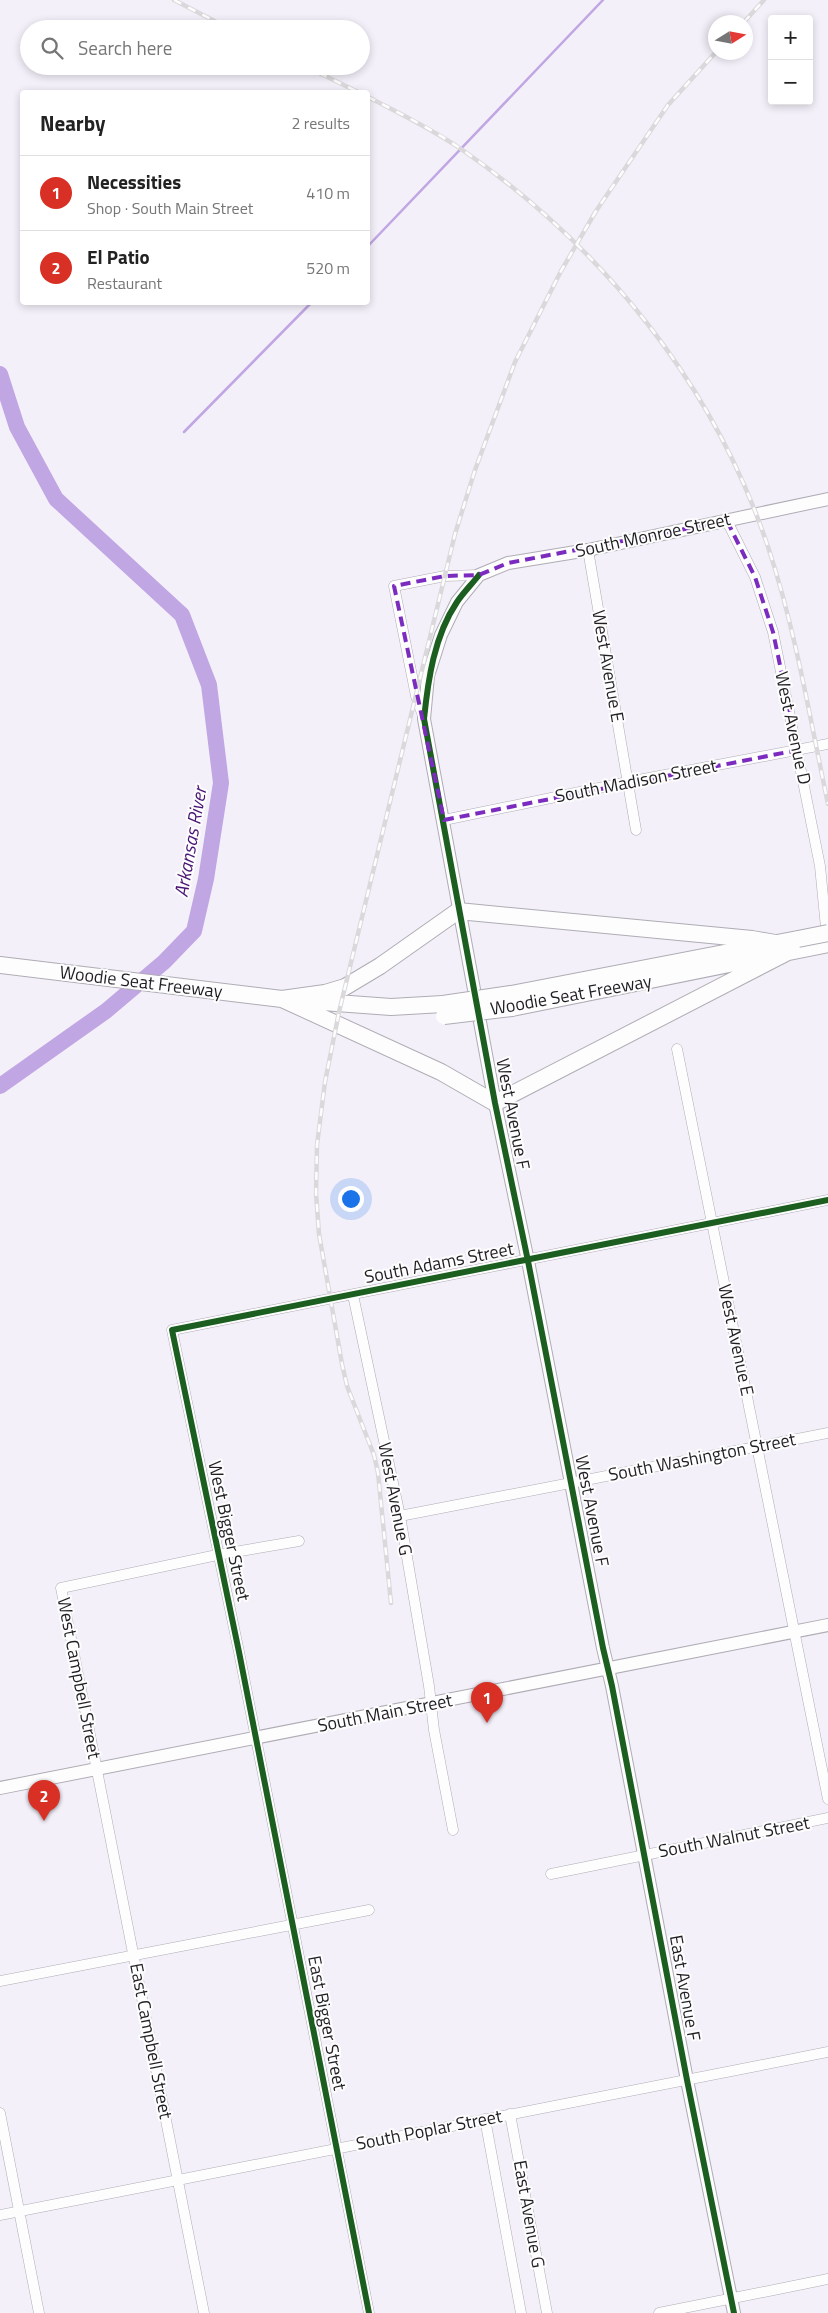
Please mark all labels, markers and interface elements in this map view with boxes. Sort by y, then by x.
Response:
north arrow [708,15,753,60]
map controls [768,15,813,105]
button: + [768,15,813,60]
search box [20,20,370,75]
text: Search here [78,33,172,62]
icon: search [38,34,66,62]
button: − [768,60,813,105]
text: Nearby [40,107,105,139]
text: 2 results [291,111,350,135]
text: Necessities [87,167,181,196]
text: 1 [52,181,60,205]
text: 410 m [306,181,350,205]
text: Shop · South Main Street [87,196,253,220]
text: El Patio [87,242,150,271]
text: 2 [52,256,60,280]
text: 520 m [306,256,350,280]
text: Restaurant [87,271,162,295]
street label: South Monroe Street [573,505,734,564]
street label: West Avenue E [585,608,632,724]
street label: West Avenue D [768,669,819,787]
street label: South Madison Street [553,751,720,809]
water label: Arkansas River [166,783,214,899]
street label: Woodie Seat Freeway [58,958,224,1005]
street label: Woodie Seat Freeway [488,967,654,1022]
street label: West Avenue F [489,1056,538,1172]
your location [338,1186,364,1212]
street label: South Adams Street [362,1235,517,1290]
street label: West Avenue E [711,1282,762,1398]
street label: South Washington Street [606,1425,798,1488]
street label: West Avenue G [371,1440,420,1558]
street label: West Avenue F [568,1453,617,1569]
street label: West Bigger Street [201,1458,258,1604]
street label: West Campbell Street [51,1595,109,1762]
pin: 1 [471,1682,503,1723]
street label: South Main Street [315,1686,455,1739]
pin: 2 [28,1780,60,1821]
street label: South Walnut Street [656,1808,812,1864]
street label: East Avenue F [663,1933,708,2043]
street label: East Bigger Street [301,1953,354,2093]
street label: East Campbell Street [123,1961,180,2122]
street label: South Poplar Street [354,2102,505,2157]
street label: East Avenue G [507,2158,552,2270]

